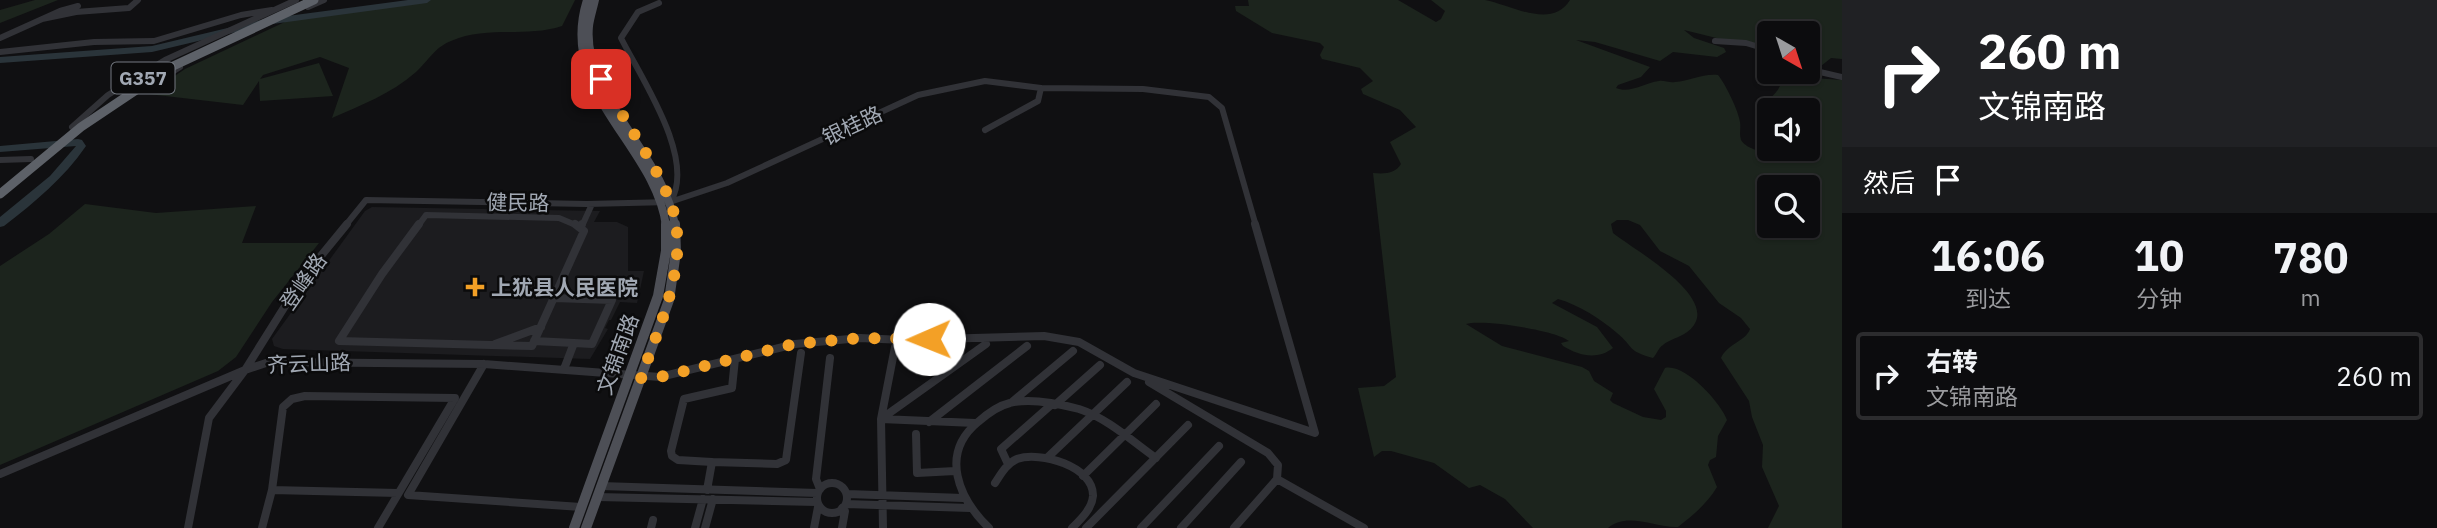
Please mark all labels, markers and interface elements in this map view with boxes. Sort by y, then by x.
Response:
text: 260 m [1978,19,2122,82]
north arrow [1757,21,1820,84]
map controls [1757,21,1820,238]
icon: right [1863,28,1954,119]
pin [571,49,631,109]
icon: arrive [582,60,620,98]
road number: G357 [111,62,174,94]
text: 文锦南路 [1978,85,2106,127]
button: sound [1757,98,1820,161]
street label: 银桂路 [818,99,886,151]
icon: arrive [1929,161,1967,199]
text: 然后 [1863,165,1915,199]
button: search [1757,175,1820,238]
street label: 健民路 [486,187,550,217]
text: 16:06 [1931,228,2045,283]
text: 10 [2134,228,2184,283]
text: 780 [2273,230,2348,285]
street label: 登峰路 [273,247,333,315]
place label: 上犹县人民医院 [491,273,638,301]
marker: 上犹县人民医院 [465,277,485,297]
text: m [2301,282,2321,312]
text: 到达 [1965,283,2011,313]
text: 分钟 [2136,283,2182,313]
position arrow [892,302,966,376]
street label: 文锦南路 [589,310,645,398]
text: 右转 [1926,344,1978,378]
street label: 齐云山路 [267,348,351,378]
icon: right [1867,357,1905,395]
text: 260 m [2336,359,2412,393]
text: 文锦南路 [1926,381,2018,411]

